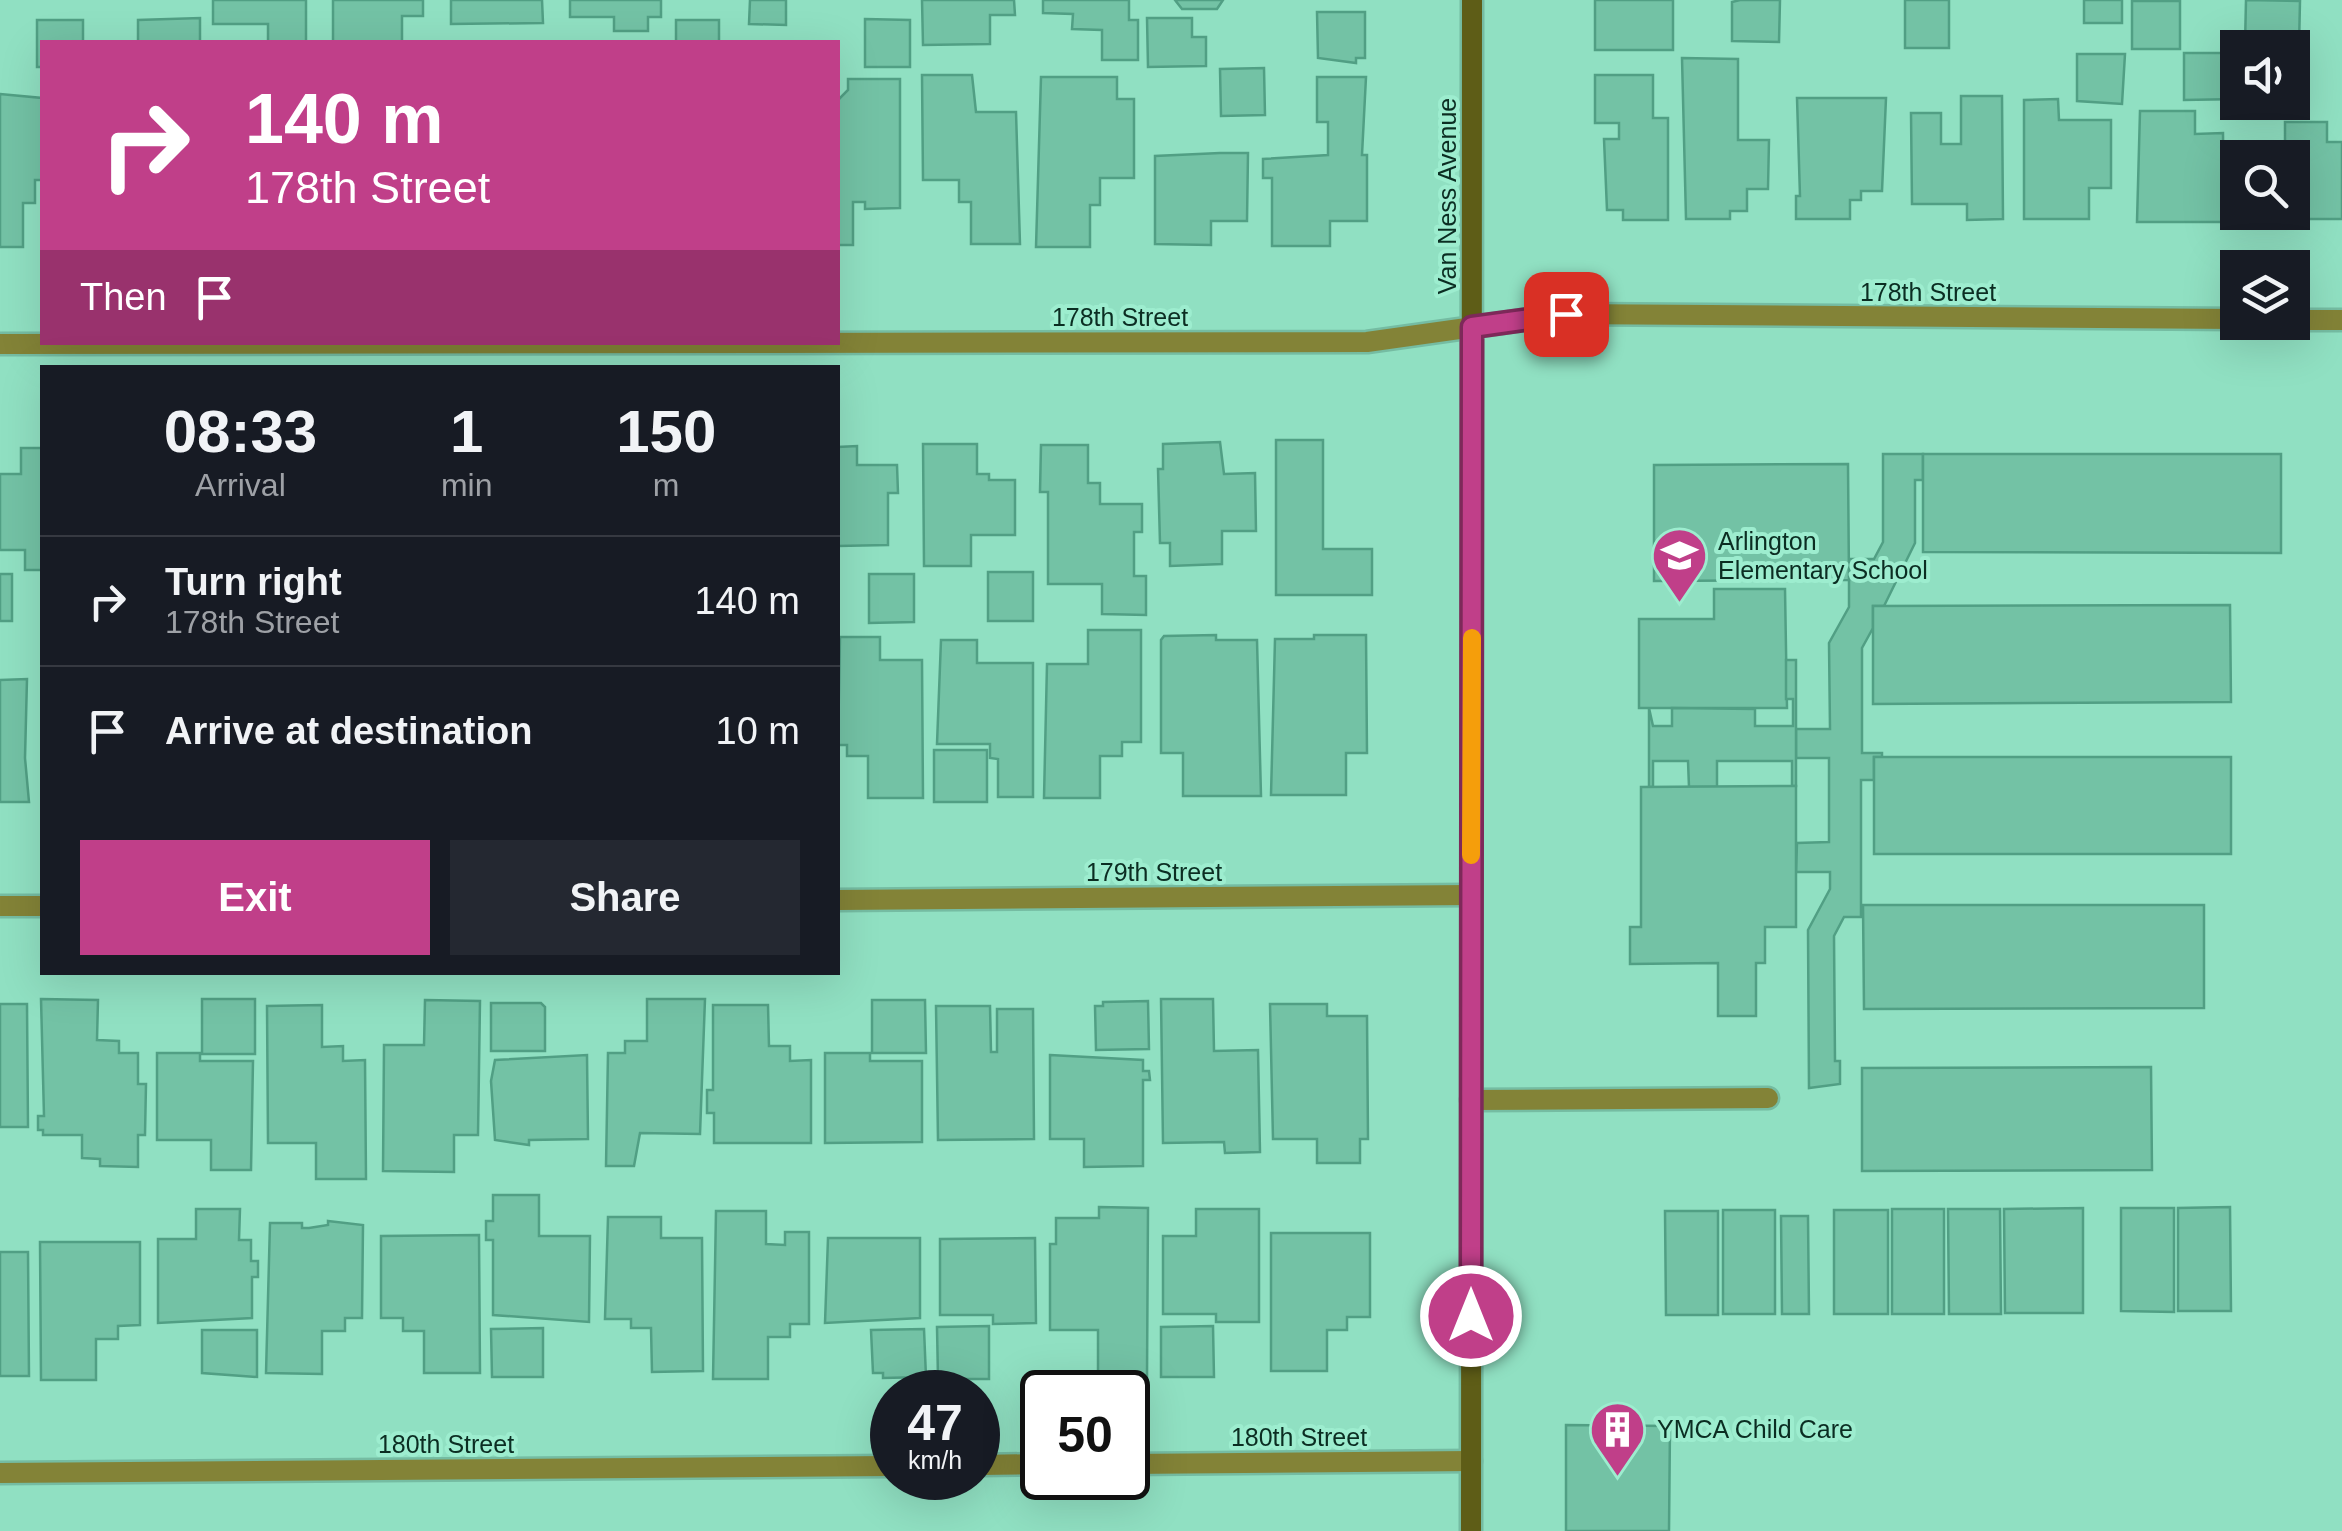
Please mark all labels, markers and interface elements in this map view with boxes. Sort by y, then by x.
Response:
map controls [2220,30,2310,340]
button: sound [2220,30,2310,120]
icon: right [80,80,210,210]
text: 140 m [245,80,443,158]
street label: Van Ness Avenue [1433,98,1461,294]
button: search [2220,140,2310,230]
text: 178th Street [245,162,490,213]
button: layers [2220,250,2310,340]
icon: arrive [187,270,242,325]
pin [1524,272,1609,357]
text: Then [80,276,167,318]
street label: 178th Street [1860,278,1996,306]
icon: arrive [1539,287,1594,342]
street label: 178th Street [1052,303,1188,331]
text: 08:33 [164,398,317,465]
text: 1 [450,398,483,465]
text: 150 [616,398,716,465]
text: Arrival [195,467,286,503]
text: min [441,467,492,503]
text: m [653,467,680,503]
school or university icon: Arlington Elementary School [1649,525,1709,604]
place label: Arlington Elementary School [1718,527,1928,584]
text: Turn right [165,561,342,603]
icon: right [80,574,135,629]
text: 140 m [694,580,800,622]
text: 178th Street [165,604,339,640]
icon: arrive [80,704,135,759]
text: Arrive at destination [165,710,532,752]
text: 10 m [716,710,800,752]
button: Exit [80,840,430,955]
button: Share [450,840,800,955]
street label: 179th Street [1086,858,1222,886]
position arrow [1419,1264,1523,1368]
speed limit sign: 50 [1020,1370,1150,1500]
text: 47 [907,1395,963,1451]
building icon: YMCA Child Care [1588,1399,1648,1478]
place label: YMCA Child Care [1657,1415,1853,1443]
street label: 180th Street [1231,1423,1367,1451]
street label: 180th Street [378,1430,514,1458]
text: km/h [908,1446,962,1474]

